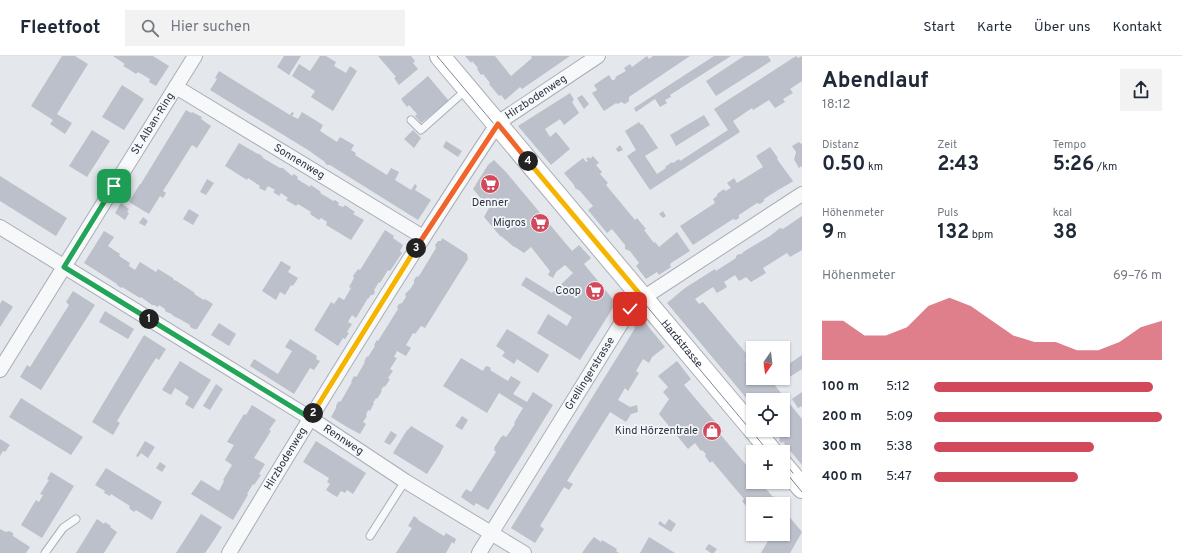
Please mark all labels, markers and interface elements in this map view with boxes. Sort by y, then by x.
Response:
search box [125,10,405,46]
text: Fleetfoot [20,16,101,40]
icon: search [139,17,161,39]
text: Hier suchen [171,18,251,37]
text: Start [923,19,955,36]
text: Karte [977,19,1012,36]
text: Über uns [1034,19,1091,36]
text: Kontakt [1113,19,1162,36]
text: Abendlauf [822,68,928,95]
button: share [1120,69,1162,111]
street label: Hirzbodenweg [502,72,570,123]
street label: St. Alban-Ring [128,90,178,157]
text: 18:12 [822,97,851,113]
text: Distanz [822,138,859,152]
text: Zeit [937,138,957,152]
text: Tempo [1053,138,1086,152]
street label: Sonnenweg [271,141,327,183]
pin: 4 [518,151,538,171]
text: 0.50 [822,152,865,178]
text: 2:43 [937,152,979,178]
text: 5:26 [1053,152,1094,178]
text: 4 [524,154,532,168]
text: km [865,160,883,174]
text: /km [1094,160,1117,174]
pin [97,169,131,203]
supermarket icon: Denner [479,173,501,195]
icon: arrive [103,175,125,197]
place label: Denner [472,196,509,210]
text: Höhenmeter [822,206,884,220]
text: Puls [937,206,958,220]
text: kcal [1053,206,1072,220]
supermarket icon: Migros [529,212,551,234]
place label: Migros [493,216,526,230]
text: 9 [822,220,834,246]
text: 132 [937,220,969,246]
text: 38 [1053,220,1077,246]
text: m [834,228,846,242]
text: bpm [969,228,993,242]
pin: 3 [406,238,426,258]
text: 3 [413,241,419,255]
text: Höhenmeter [822,268,896,284]
text: 69–76 m [1113,268,1162,284]
supermarket icon: Coop [584,280,606,302]
place label: Coop [555,284,581,298]
pin [613,292,647,326]
icon: check [619,298,641,320]
pin: 1 [139,309,159,329]
text: 1 [147,312,151,326]
street label: Hardstrasse [658,317,706,371]
street label: Grellingerstrasse [562,334,618,413]
north arrow [746,341,790,385]
map controls [746,341,790,541]
text: 100 m [822,379,859,395]
text: 5:12 [886,379,910,395]
button: locate [746,393,790,437]
pin: 2 [303,403,323,423]
text: 2 [310,406,316,420]
text: 200 m [822,409,862,425]
text: 5:09 [886,409,913,425]
shop icon: Kind Hörzentrale [701,420,723,442]
street label: Rennweg [320,422,366,458]
place label: Kind Hörzentrale [615,424,698,438]
street label: Hirzbodenweg [261,425,310,493]
text: 300 m [822,439,861,455]
text: 5:38 [886,439,913,455]
button: + [746,445,790,489]
text: 400 m [822,469,862,485]
text: 5:47 [886,469,912,485]
button: − [746,497,790,541]

